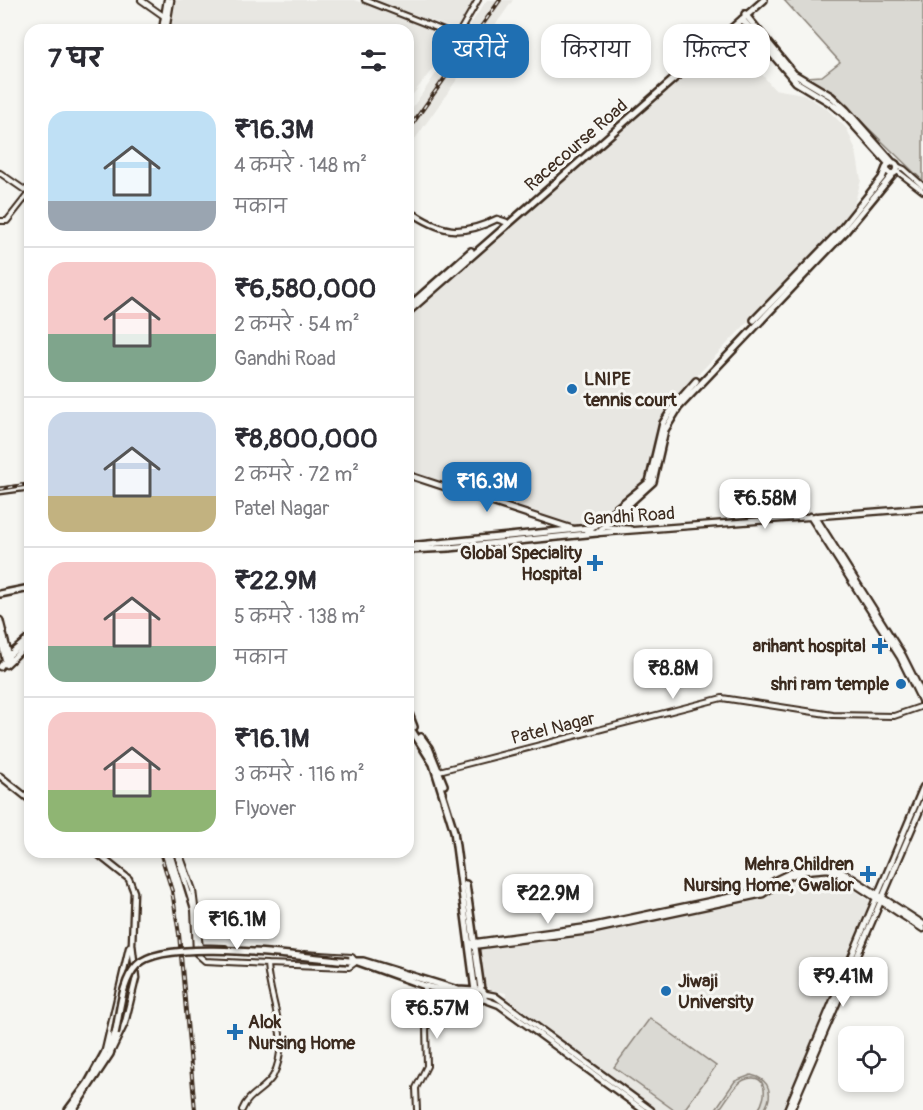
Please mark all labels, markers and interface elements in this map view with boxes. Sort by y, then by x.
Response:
chip: खरीदें [432,24,529,78]
chip: किराया [541,24,651,78]
chip: फ़िल्टर [663,24,770,78]
text: 7 घर [48,43,102,75]
icon: filters [357,44,390,77]
street label: Racecourse Road [520,94,633,196]
text: ₹16.3M [234,114,314,146]
icon: home [96,135,168,207]
text: 4 कमरे · 148 m² [234,153,367,178]
text: मकान [234,194,287,219]
text: ₹6,580,000 [234,273,376,305]
icon: home [96,286,168,358]
text: 2 कमरे · 54 m² [234,312,360,337]
text: Gandhi Road [234,346,336,371]
place label: LNIPE tennis court [583,368,678,412]
marker: LNIPE tennis court [565,382,579,396]
text: ₹8,800,000 [234,423,378,455]
icon: home [96,436,168,508]
text: 2 कमरे · 72 m² [234,462,359,487]
pin: ₹16.3M [438,462,536,513]
text: ₹16.3M [456,469,518,494]
pin: ₹6.58M [716,479,814,530]
text: ₹6.58M [733,486,797,511]
text: Patel Nagar [234,496,329,521]
street label: Gandhi Road [582,502,676,531]
place label: Global Speciality Hospital [460,542,582,586]
marker: Global Speciality Hospital [586,554,604,572]
text: ₹22.9M [234,565,316,597]
icon: home [96,586,168,658]
text: 5 कमरे · 138 m² [234,604,366,629]
place label: arihant hospital [753,635,866,658]
marker: arihant hospital [871,637,889,655]
text: मकान [234,645,287,670]
pin: ₹8.8M [631,649,715,700]
text: ₹8.8M [648,656,698,681]
place label: shri ram temple [771,673,890,696]
marker: shri ram temple [894,677,908,691]
street label: Patel Nagar [509,707,598,750]
text: ₹16.1M [234,723,309,755]
icon: home [96,736,168,808]
text: 3 कमरे · 116 m² [234,762,364,787]
text: Flyover [234,796,296,821]
place label: Mehra Children Nursing Home, Gwalior [683,853,855,897]
marker: Mehra Children Nursing Home, Gwalior [859,865,877,883]
pin: ₹22.9M [499,874,597,925]
text: ₹22.9M [516,881,580,906]
pin: ₹16.1M [188,900,286,951]
text: ₹16.1M [208,907,266,932]
pin: ₹9.41M [794,957,892,1008]
text: ₹9.41M [813,964,873,989]
place label: Jiwaji University [678,970,754,1014]
marker: Jiwaji University [659,984,673,998]
pin: ₹6.57M [388,989,486,1040]
text: ₹6.57M [405,996,469,1021]
place label: Alok Nursing Home [248,1011,356,1055]
marker: Alok Nursing Home [226,1023,244,1041]
map controls [838,1026,904,1092]
button: locate [838,1026,904,1092]

